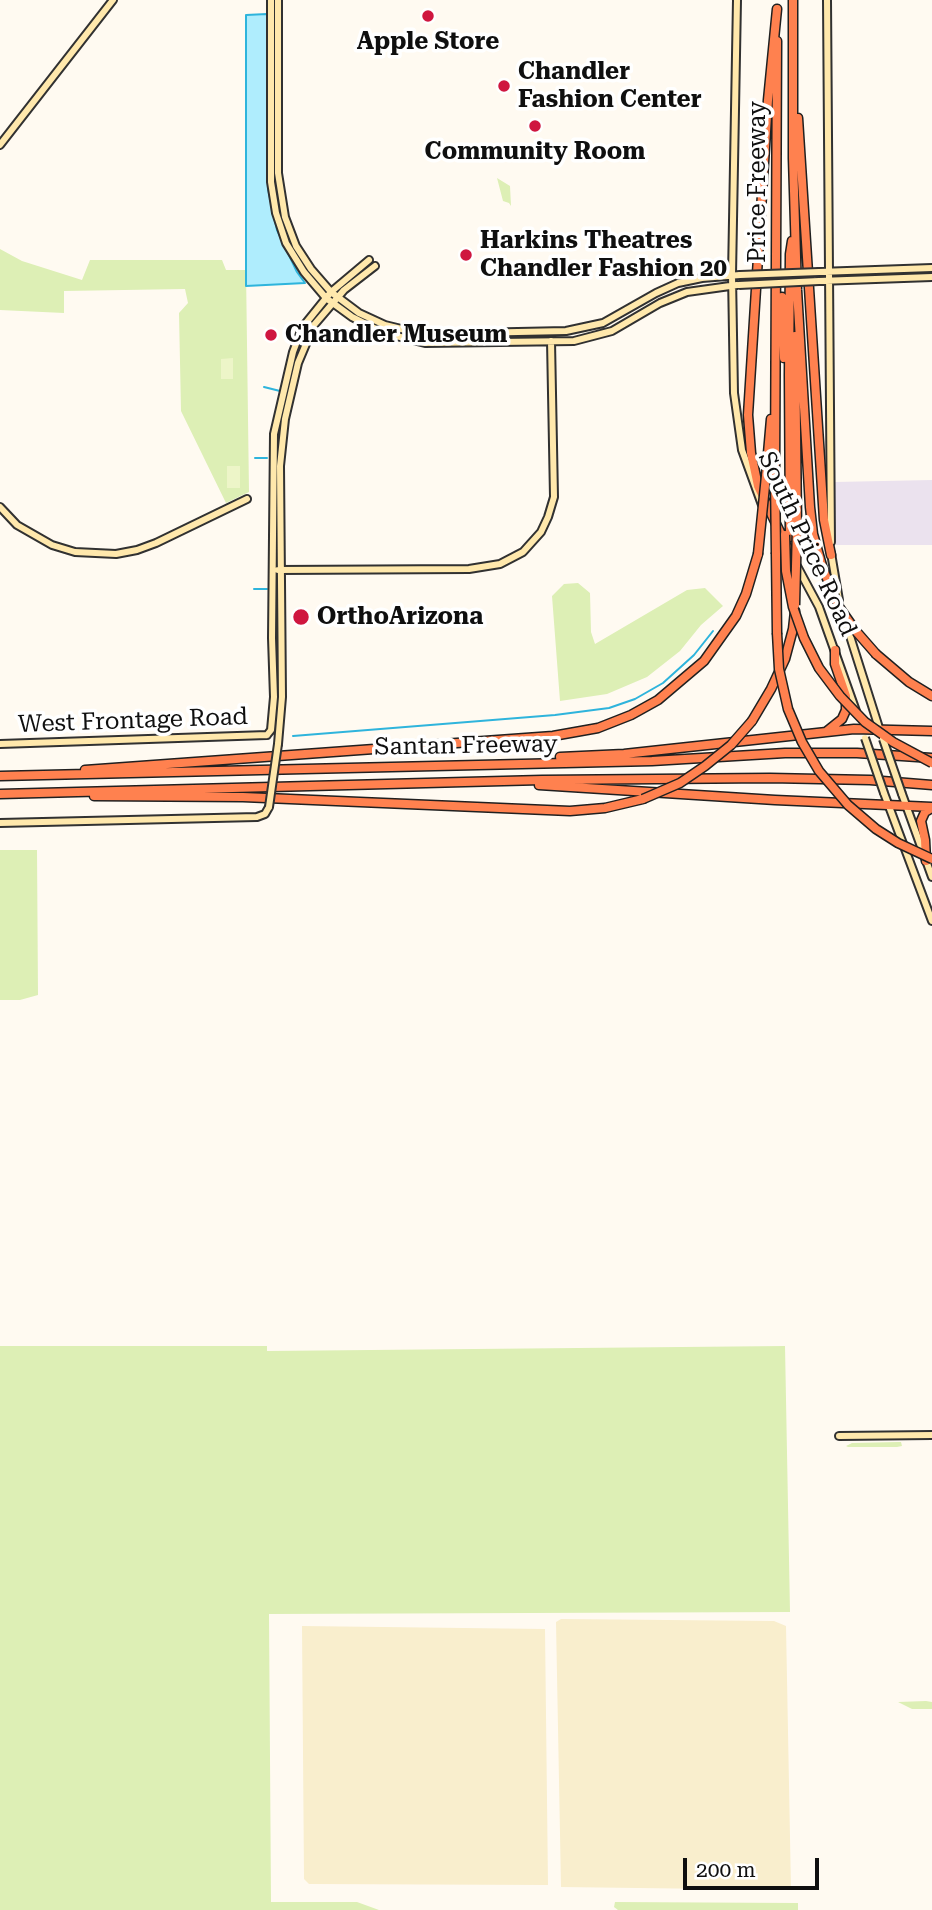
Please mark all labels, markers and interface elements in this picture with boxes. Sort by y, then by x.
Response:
marker: Apple Store [420,8,436,24]
place label: Apple Store [357,28,499,56]
place label: Chandler Fashion Center [518,58,702,114]
marker: Chandler Fashion Center [496,78,512,94]
street label: Price Freeway [744,101,772,263]
marker: Community Room [527,118,543,134]
place label: Community Room [425,138,645,166]
place label: Harkins Theatres Chandler Fashion 20 [480,227,727,283]
marker: Harkins Theatres Chandler Fashion 20 [458,247,474,263]
place label: Chandler Museum [285,321,507,349]
marker: Chandler Museum [263,327,279,343]
street label: South Price Road [752,447,862,641]
place label: OrthoArizona [317,603,483,631]
marker: OrthoArizona [291,607,311,627]
street label: West Frontage Road [18,703,248,739]
street label: Santan Freeway [374,730,558,762]
scale bar [687,1843,824,1887]
text: 200 m [696,1858,756,1882]

